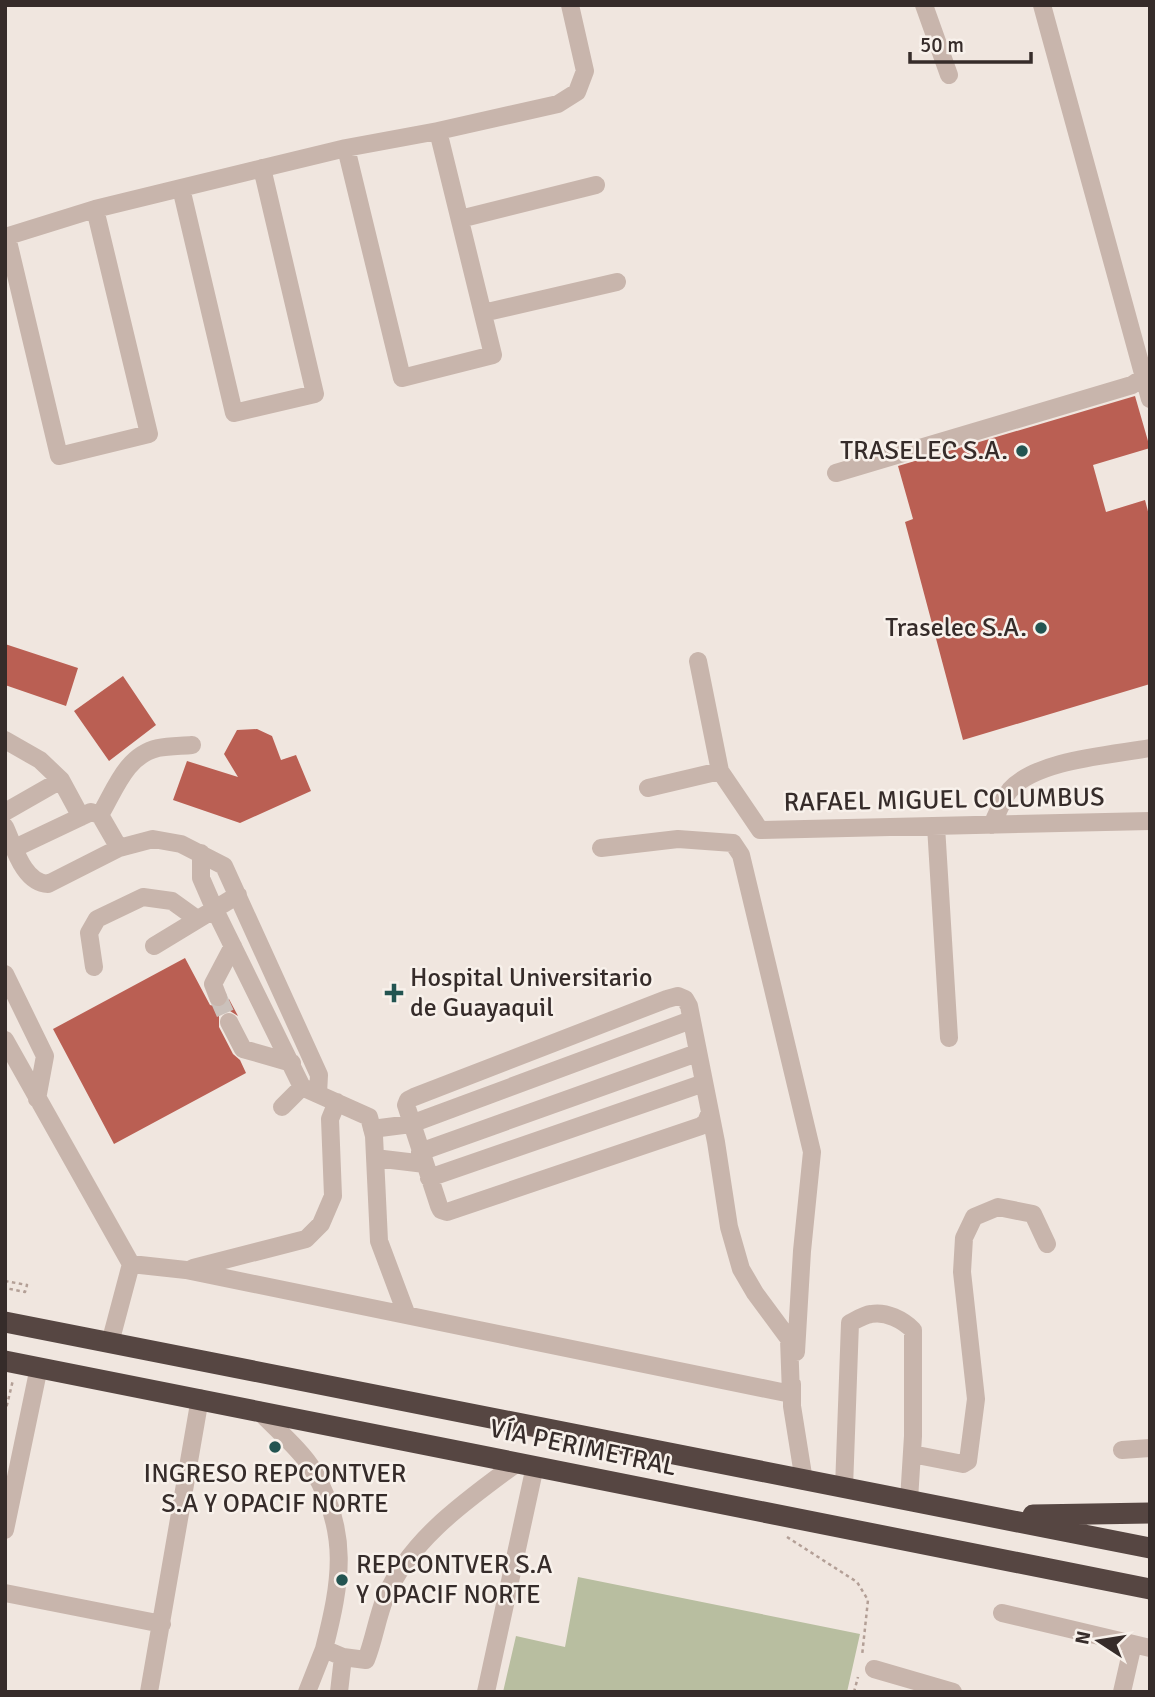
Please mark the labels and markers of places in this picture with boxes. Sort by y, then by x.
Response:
place label: TRASELEC S.A. [840,435,1008,467]
marker: TRASELEC S.A. [1014,443,1030,459]
place label: Traselec S.A. [885,612,1027,644]
marker: Traselec S.A. [1033,620,1049,636]
place label: Hospital Universitario de Guayaquil [410,962,652,1024]
marker: Hospital Universitario de Guayaquil [384,983,404,1003]
marker: INGRESO REPCONTVER S.A Y OPACIF NORTE [267,1439,283,1455]
place label: INGRESO REPCONTVER S.A Y OPACIF NORTE [144,1458,406,1520]
place label: REPCONTVER S.A Y OPACIF NORTE [356,1549,552,1611]
marker: REPCONTVER S.A Y OPACIF NORTE [334,1572,350,1588]

